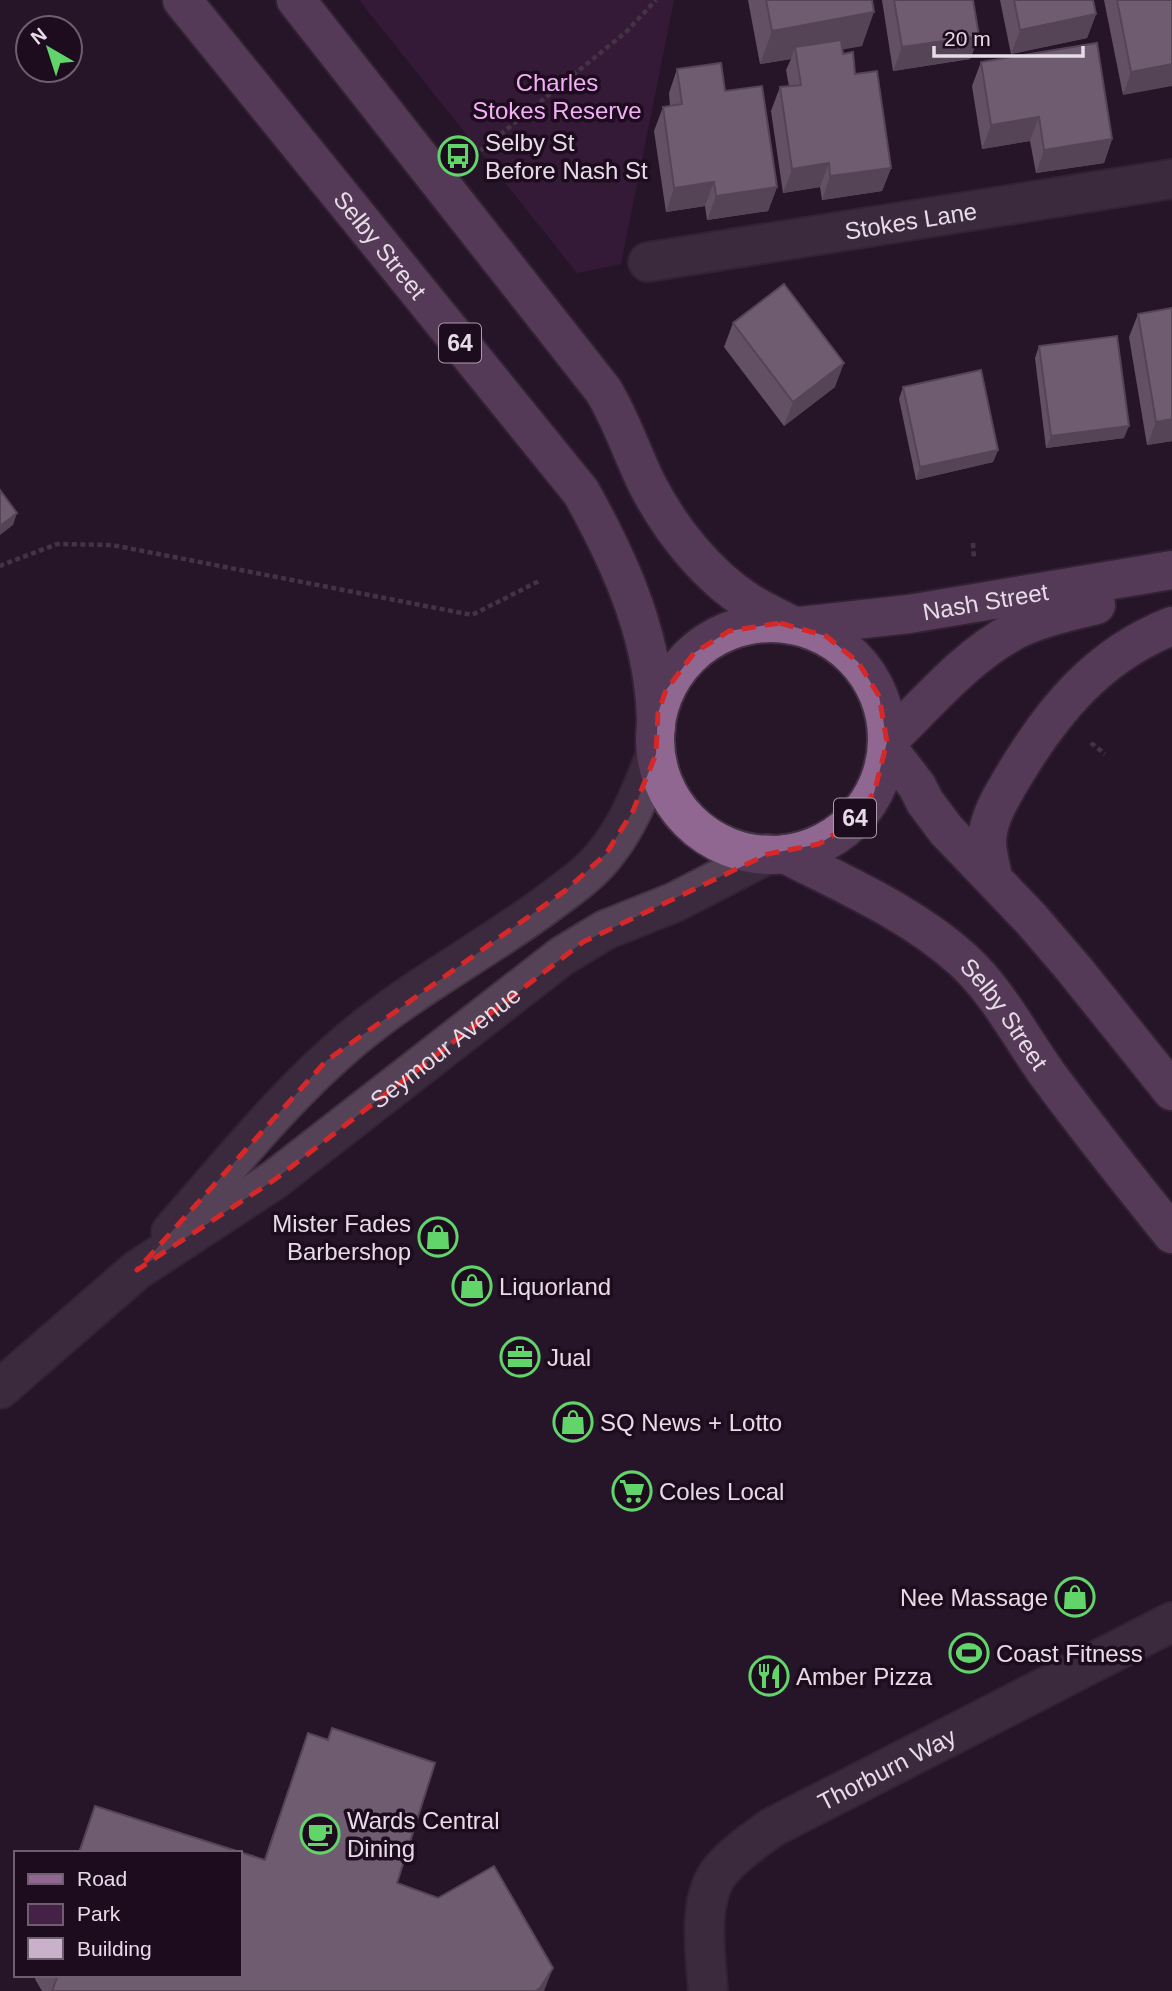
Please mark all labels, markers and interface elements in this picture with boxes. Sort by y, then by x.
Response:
north arrow [14,14,84,84]
scale bar [934,14,1083,58]
text: N [27,24,51,49]
text: 20 m [944,27,991,50]
park label: Charles Stokes Reserve [472,69,642,124]
place label: Selby St Before Nash St [485,129,648,184]
bus stop icon: Selby St Before Nash St [437,135,479,177]
street label: Selby Street [329,185,432,304]
street label: Stokes Lane [843,197,979,244]
road number: 64 [439,324,481,362]
street label: Nash Street [921,577,1050,625]
road number: 64 [834,798,876,838]
street label: Selby Street [955,952,1054,1075]
street label: Seymour Avenue [365,980,525,1114]
place label: Mister Fades Barbershop [272,1210,411,1265]
shop icon: Mister Fades Barbershop [417,1216,459,1258]
shop icon: Liquorland [451,1265,493,1307]
place label: Liquorland [499,1273,611,1300]
office icon: Jual [499,1336,541,1378]
place label: Jual [547,1344,591,1371]
shop icon: SQ News + Lotto [552,1401,594,1443]
place label: SQ News + Lotto [600,1409,782,1436]
supermarket icon: Coles Local [611,1470,653,1512]
place label: Coles Local [659,1478,784,1505]
shop icon: Nee Massage [1054,1576,1096,1618]
place label: Nee Massage [900,1584,1048,1611]
sports icon: Coast Fitness [948,1632,990,1674]
place label: Coast Fitness [996,1640,1143,1667]
restaurant icon: Amber Pizza [748,1655,790,1697]
place label: Amber Pizza [796,1663,933,1690]
street label: Thorburn Way [813,1722,960,1815]
place label: Wards Central Dining [347,1807,499,1862]
cafe icon: Wards Central Dining [299,1813,341,1855]
legend [14,1851,242,1977]
text: Road [77,1867,127,1890]
text: Park [77,1902,121,1925]
text: Building [77,1937,152,1960]

